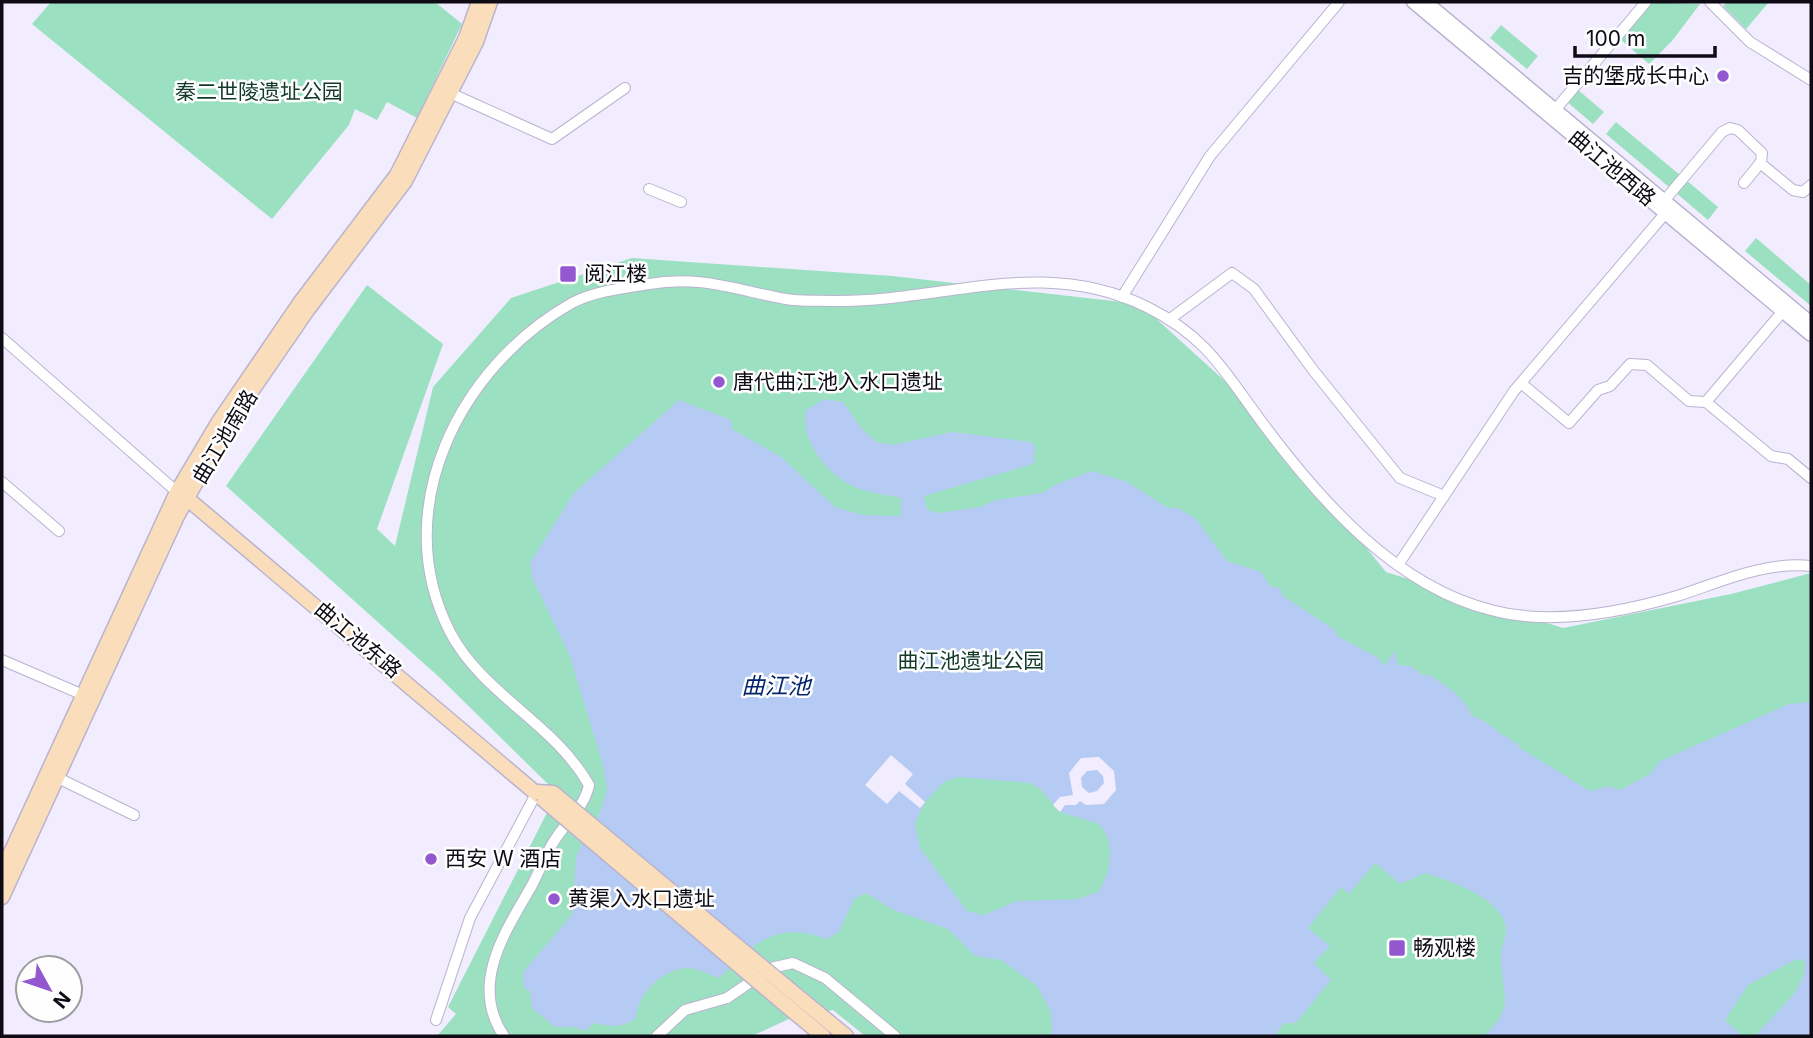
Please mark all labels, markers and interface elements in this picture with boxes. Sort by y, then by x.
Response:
scale bar [1575,14,1715,58]
text: 100 m [1586,26,1645,51]
place label: 吉的堡成长中心 [1562,63,1709,88]
marker: 吉的堡成长中心 [1715,68,1731,84]
park label: 秦二世陵遗址公园 [175,79,343,104]
street label: 曲江池西路 [1564,124,1661,211]
place label: 阅江楼 [584,261,647,286]
marker: 阅江楼 [558,264,578,284]
place label: 唐代曲江池入水口遗址 [733,369,943,394]
marker: 唐代曲江池入水口遗址 [711,374,727,390]
street label: 曲江池南路 [187,385,262,488]
street label: 曲江池东路 [310,596,407,683]
park label: 曲江池遗址公园 [898,648,1045,673]
water label: 曲江池 [742,672,813,700]
place label: 西安 W 酒店 [445,846,562,871]
marker: 西安 W 酒店 [423,851,439,867]
place label: 黄渠入水口遗址 [568,886,715,911]
marker: 黄渠入水口遗址 [546,891,562,907]
place label: 畅观楼 [1413,935,1476,960]
marker: 畅观楼 [1387,938,1407,958]
north arrow [14,954,84,1024]
text: N [48,987,75,1013]

